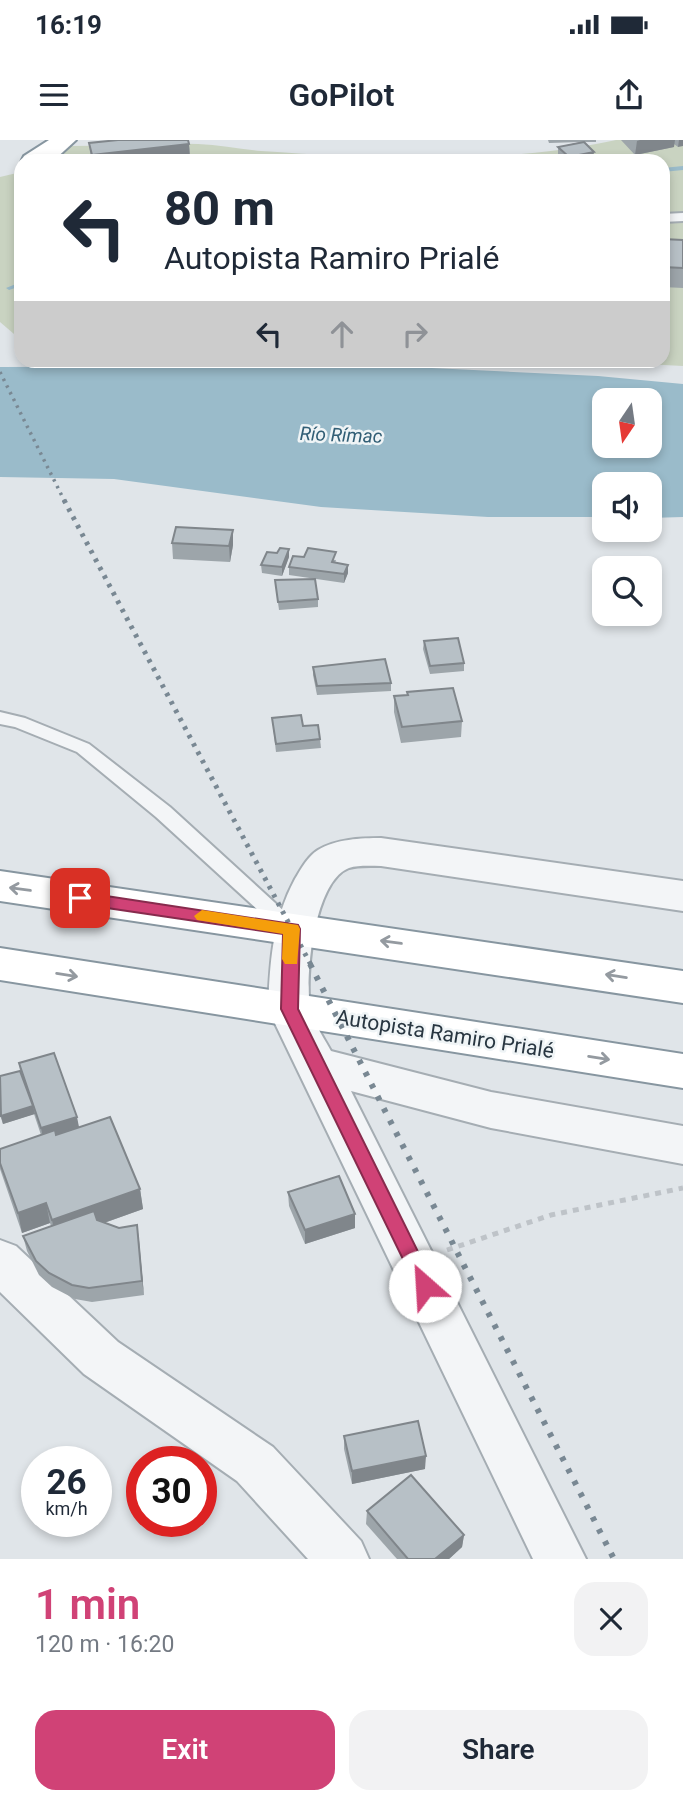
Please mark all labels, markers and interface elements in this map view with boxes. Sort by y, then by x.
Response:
text: 16:19 [35,10,102,40]
icon: menu [35,76,73,114]
text: GoPilot [289,76,394,114]
icon: share [610,76,648,114]
text: 80 m [164,180,275,237]
icon: left [49,182,140,273]
text: Autopista Ramiro Prialé [164,239,499,277]
icon: left [250,315,288,353]
icon: ahead [323,315,361,353]
icon: right [396,315,434,353]
north arrow [592,388,662,458]
map controls [592,388,662,626]
water label: Río Rímac [299,422,383,448]
button: sound [592,472,662,542]
button: search [592,556,662,626]
pin [50,868,110,928]
icon: arrive [61,879,99,917]
one-way arrow [9,882,32,895]
one-way arrow [380,935,402,948]
one-way arrow [56,969,78,982]
one-way arrow [605,969,627,982]
street label: Autopista Ramiro Prialé [334,1005,556,1063]
one-way arrow [587,1052,610,1065]
position arrow [388,1249,462,1323]
speed limit sign: 30 [126,1446,217,1537]
text: 26 [46,1462,87,1503]
text: km/h [45,1498,88,1519]
text: 1 min [35,1580,140,1629]
button: close [574,1582,648,1656]
text: 120 m · 16:20 [35,1631,174,1658]
button: Exit [35,1710,335,1790]
button: Share [349,1710,648,1790]

